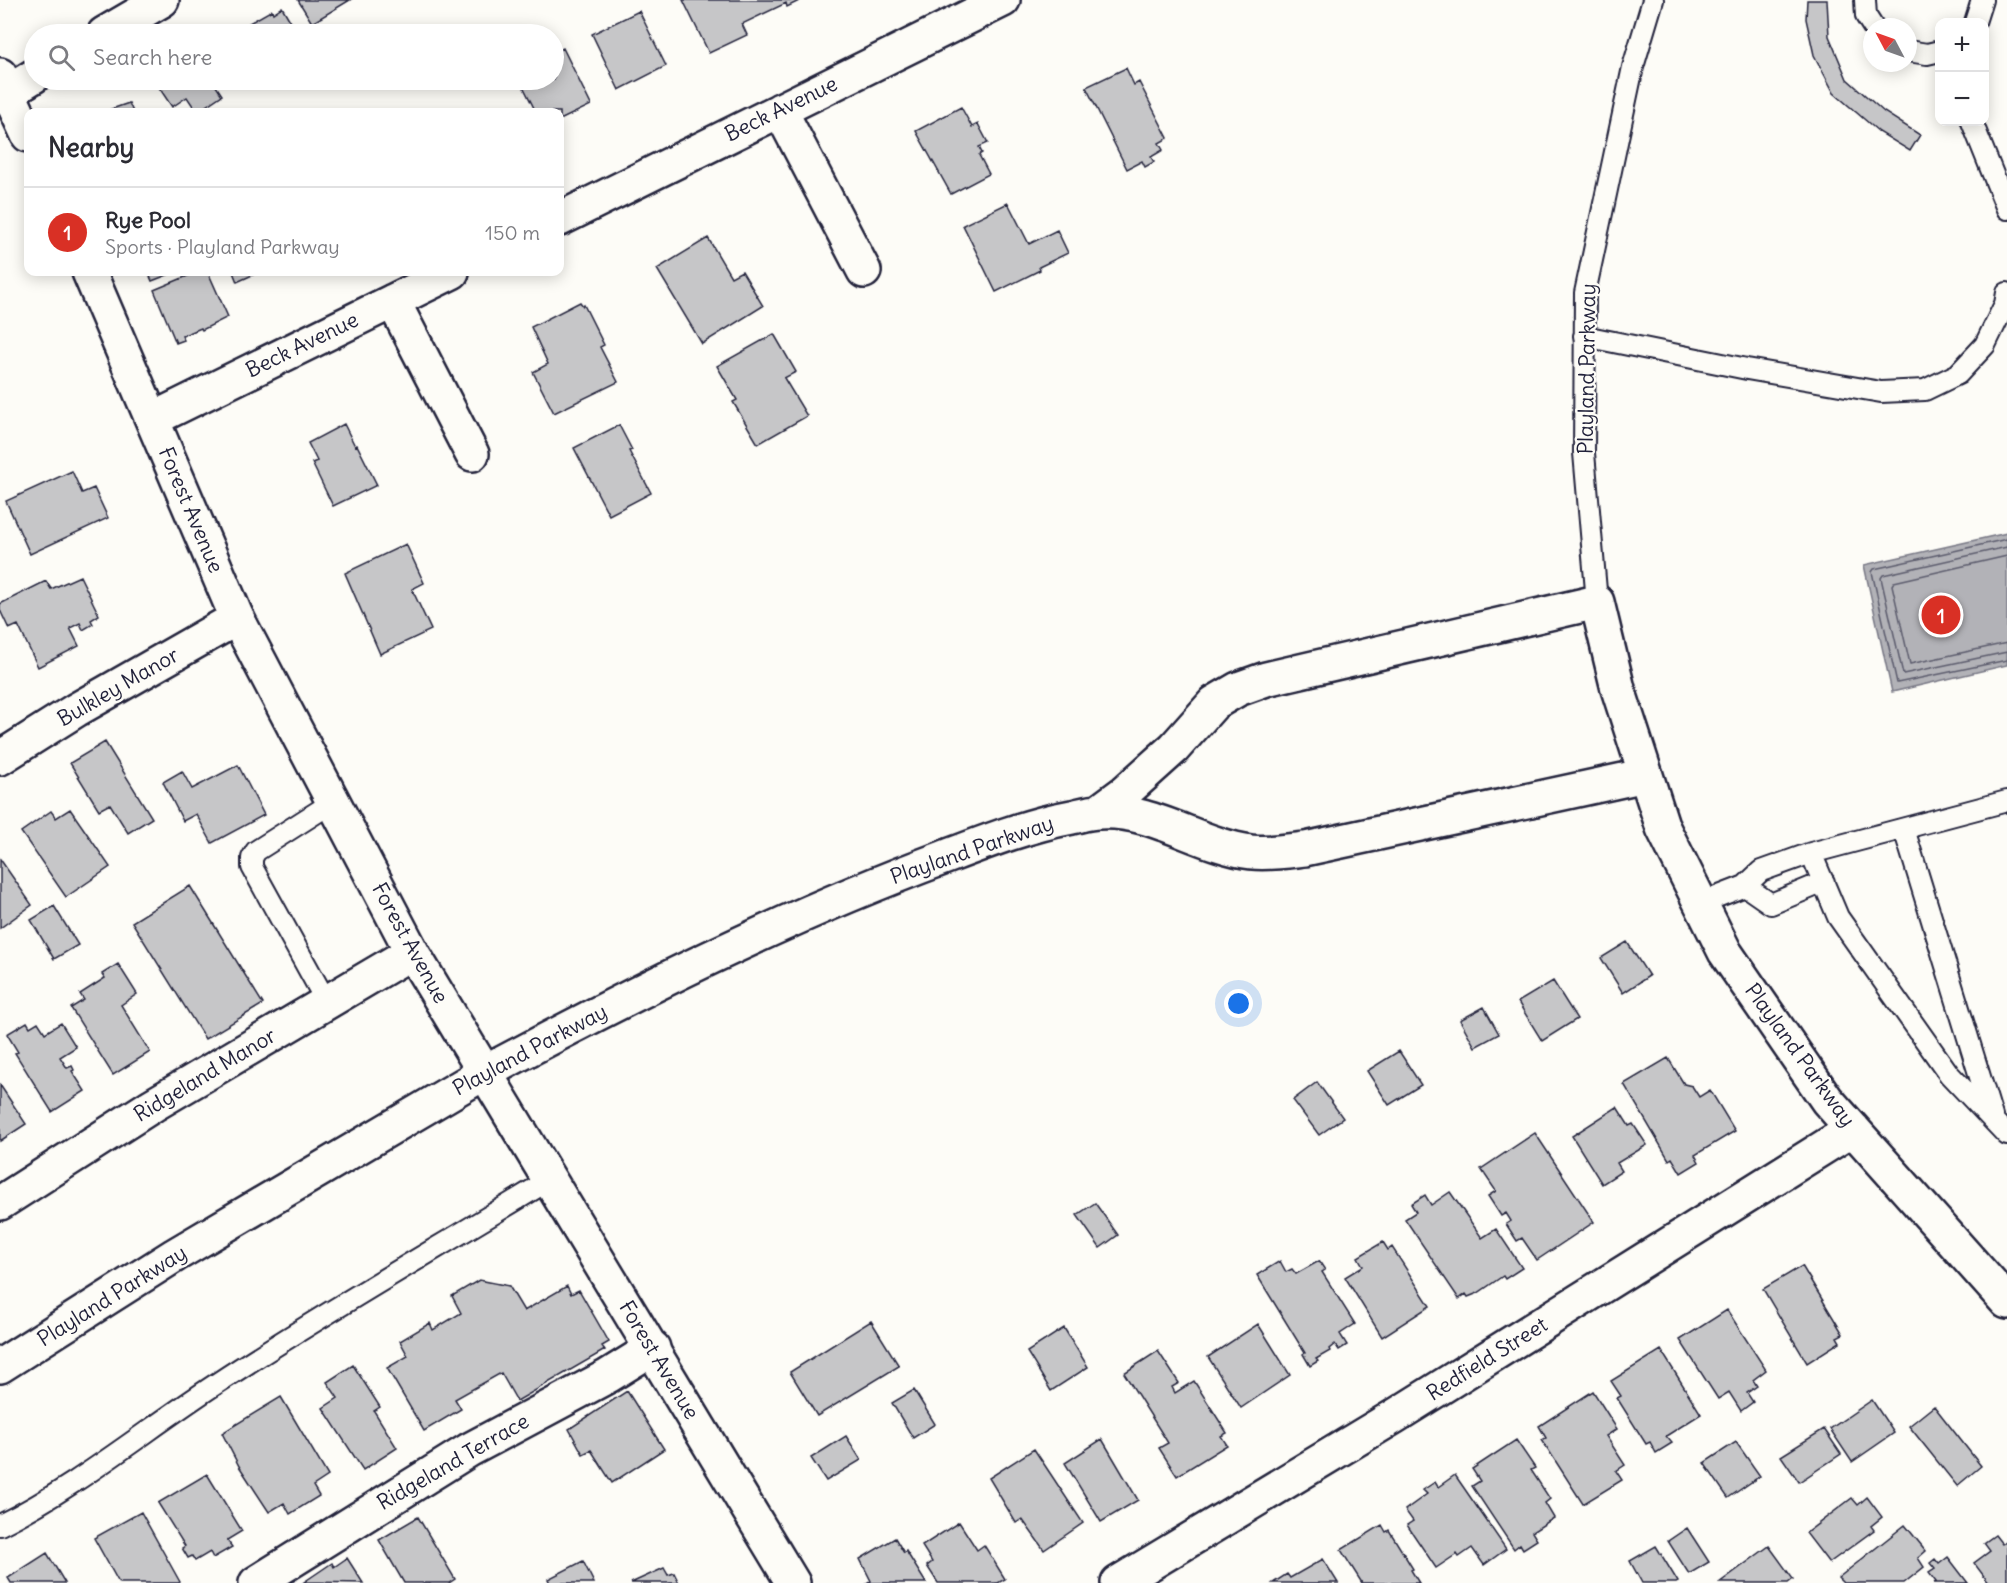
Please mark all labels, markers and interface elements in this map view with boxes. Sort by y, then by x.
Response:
north arrow [1863,18,1917,72]
map controls [1935,18,1989,126]
button: + [1935,18,1989,72]
search box [24,24,564,90]
icon: search [45,41,78,74]
text: Search here [93,43,212,71]
street label: Beck Avenue [720,70,841,147]
button: − [1935,72,1989,126]
text: Nearby [48,131,134,164]
text: Rye Pool [105,206,191,234]
text: 1 [64,220,71,245]
text: 150 m [485,220,540,245]
text: Sports · Playland Parkway [105,234,340,259]
street label: Playland Parkway [1572,283,1601,455]
street label: Beck Avenue [241,306,362,383]
street label: Forest Avenue [153,443,230,577]
pin: 1 [1922,592,1960,638]
street label: Bulkley Manor [52,641,184,732]
street label: Playland Parkway [887,809,1057,890]
street label: Forest Avenue [366,878,455,1008]
street label: Playland Parkway [1739,978,1862,1132]
your location [1224,989,1253,1018]
street label: Playland Parkway [448,997,612,1102]
street label: Ridgeland Manor [129,1021,281,1128]
street label: Playland Parkway [32,1239,191,1352]
street label: Forest Avenue [613,1295,706,1424]
street label: Redfield Street [1421,1311,1552,1406]
street label: Ridgeland Terrace [372,1407,534,1516]

